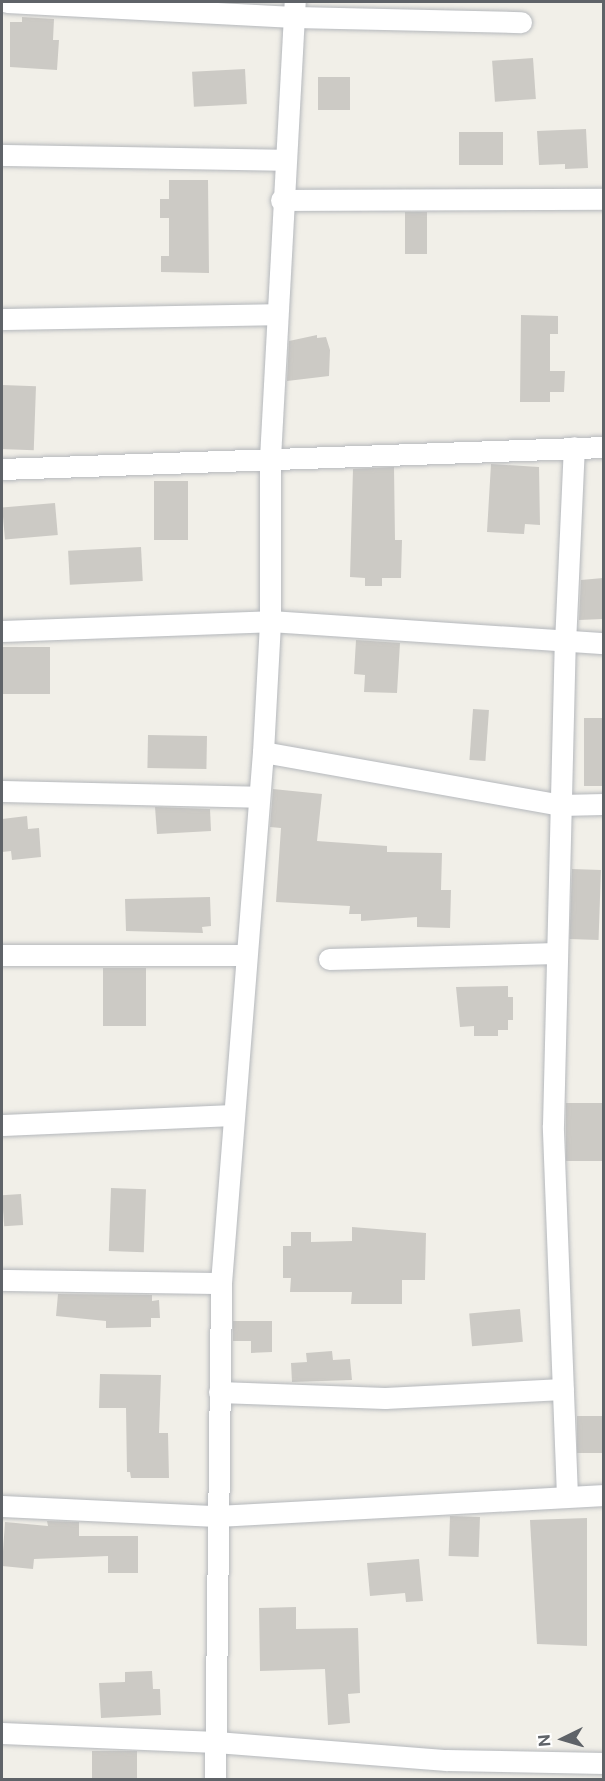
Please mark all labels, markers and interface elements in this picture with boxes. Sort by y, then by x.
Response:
north arrow [533,1709,593,1769]
text: N [535,1734,555,1748]

